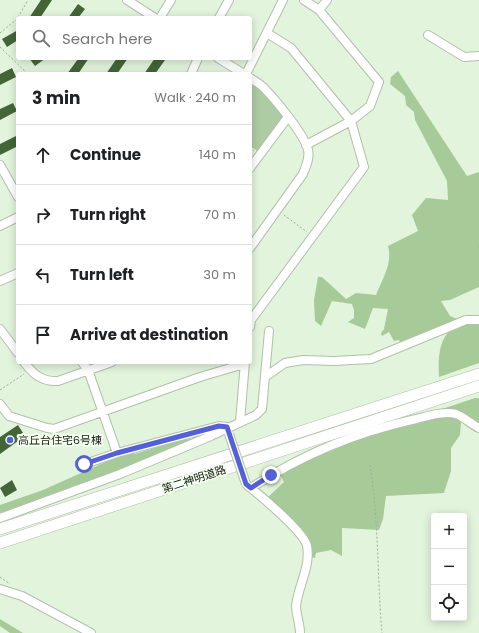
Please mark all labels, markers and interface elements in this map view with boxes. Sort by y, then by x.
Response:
search box [16,16,252,60]
icon: search [30,27,52,49]
text: Search here [62,28,152,49]
text: 3 min [32,86,80,110]
text: Walk · 240 m [154,88,236,107]
icon: ahead [32,144,54,166]
text: Continue [70,144,141,165]
text: 140 m [199,145,236,164]
icon: right [32,204,54,226]
text: Turn right [70,204,146,225]
text: 70 m [204,205,236,224]
icon: left [32,264,54,286]
text: Turn left [70,264,134,285]
text: 30 m [203,265,236,284]
icon: arrive [32,324,54,346]
text: Arrive at destination [70,324,228,345]
place label: 高丘台住宅6号棟 [18,432,102,448]
marker: 高丘台住宅6号棟 [5,435,15,445]
route start [75,455,93,473]
street label: 第二神明道路 [160,461,228,497]
route end [262,466,280,484]
map controls [431,513,467,621]
button: + [431,513,467,549]
button: − [431,549,467,585]
button: locate [431,585,467,621]

